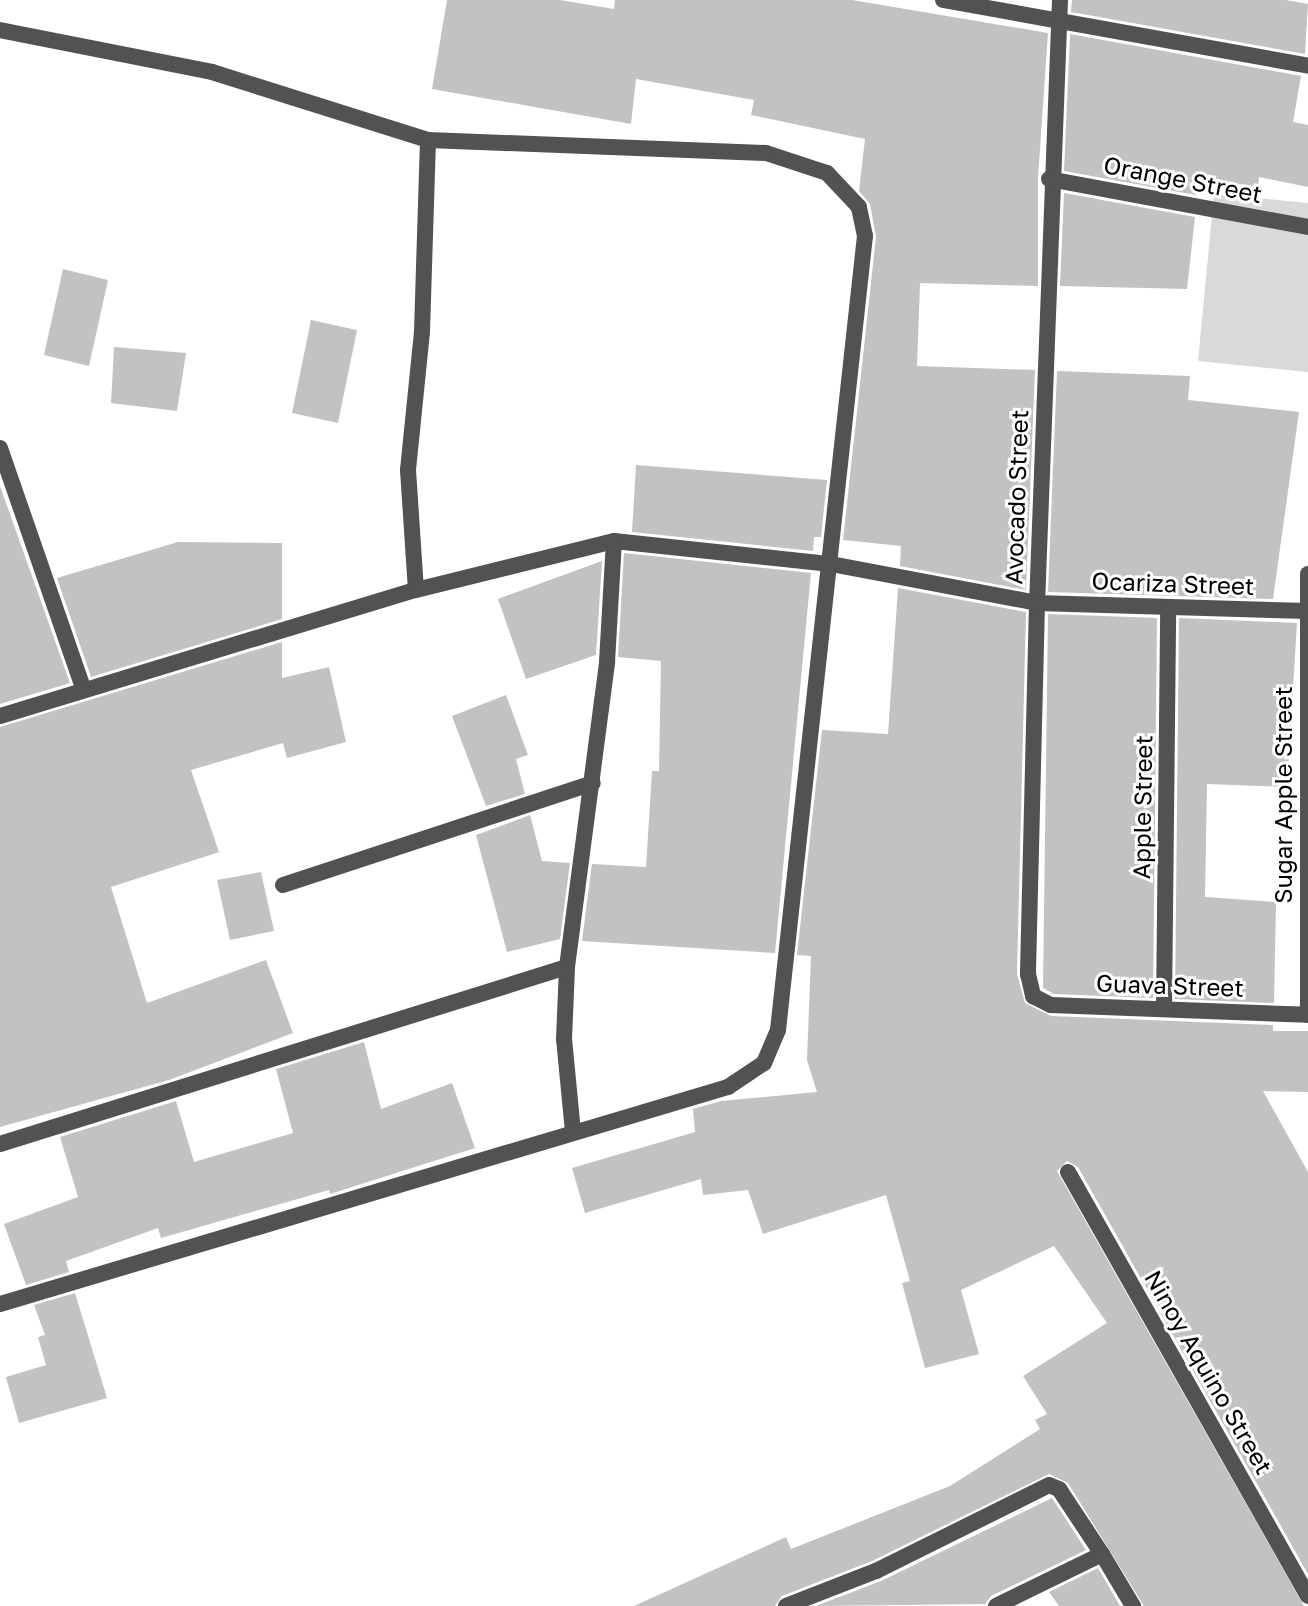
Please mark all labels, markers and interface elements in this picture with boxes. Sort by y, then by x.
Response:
street label: Orange Street [1101,150,1265,208]
street label: Avocado Street [999,409,1033,585]
street label: Ocariza Street [1091,566,1255,600]
street label: Sugar Apple Street [1269,686,1297,904]
street label: Apple Street [1126,735,1158,879]
street label: Guava Street [1096,968,1244,1002]
street label: Ninoy Aquino Street [1139,1265,1279,1479]

